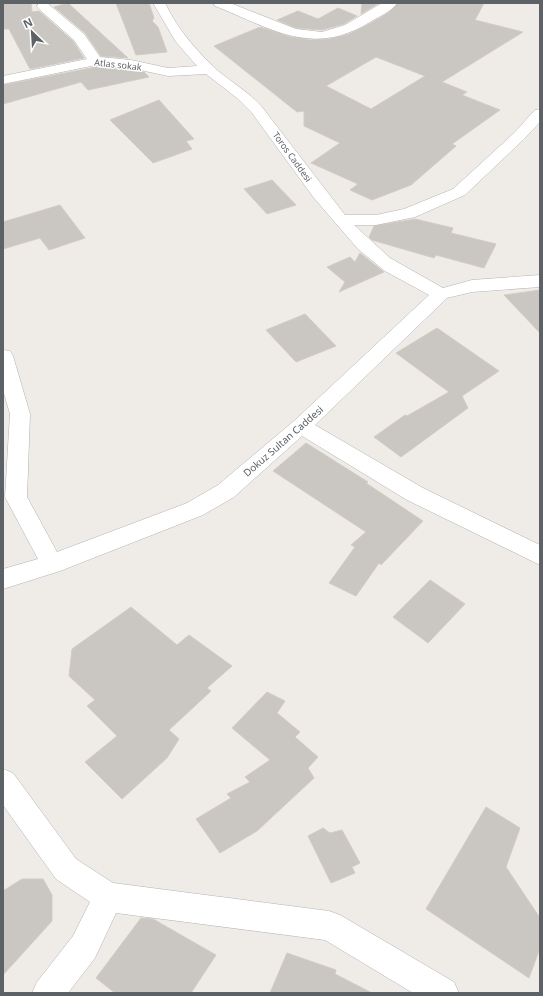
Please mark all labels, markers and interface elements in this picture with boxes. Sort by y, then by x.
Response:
north arrow [12,12,52,52]
text: N [20,14,35,31]
street label: Atlas sokak [94,56,143,73]
street label: Toros Caddesi [270,129,315,184]
street label: Dokuz Sultan Caddesi [240,402,326,480]

